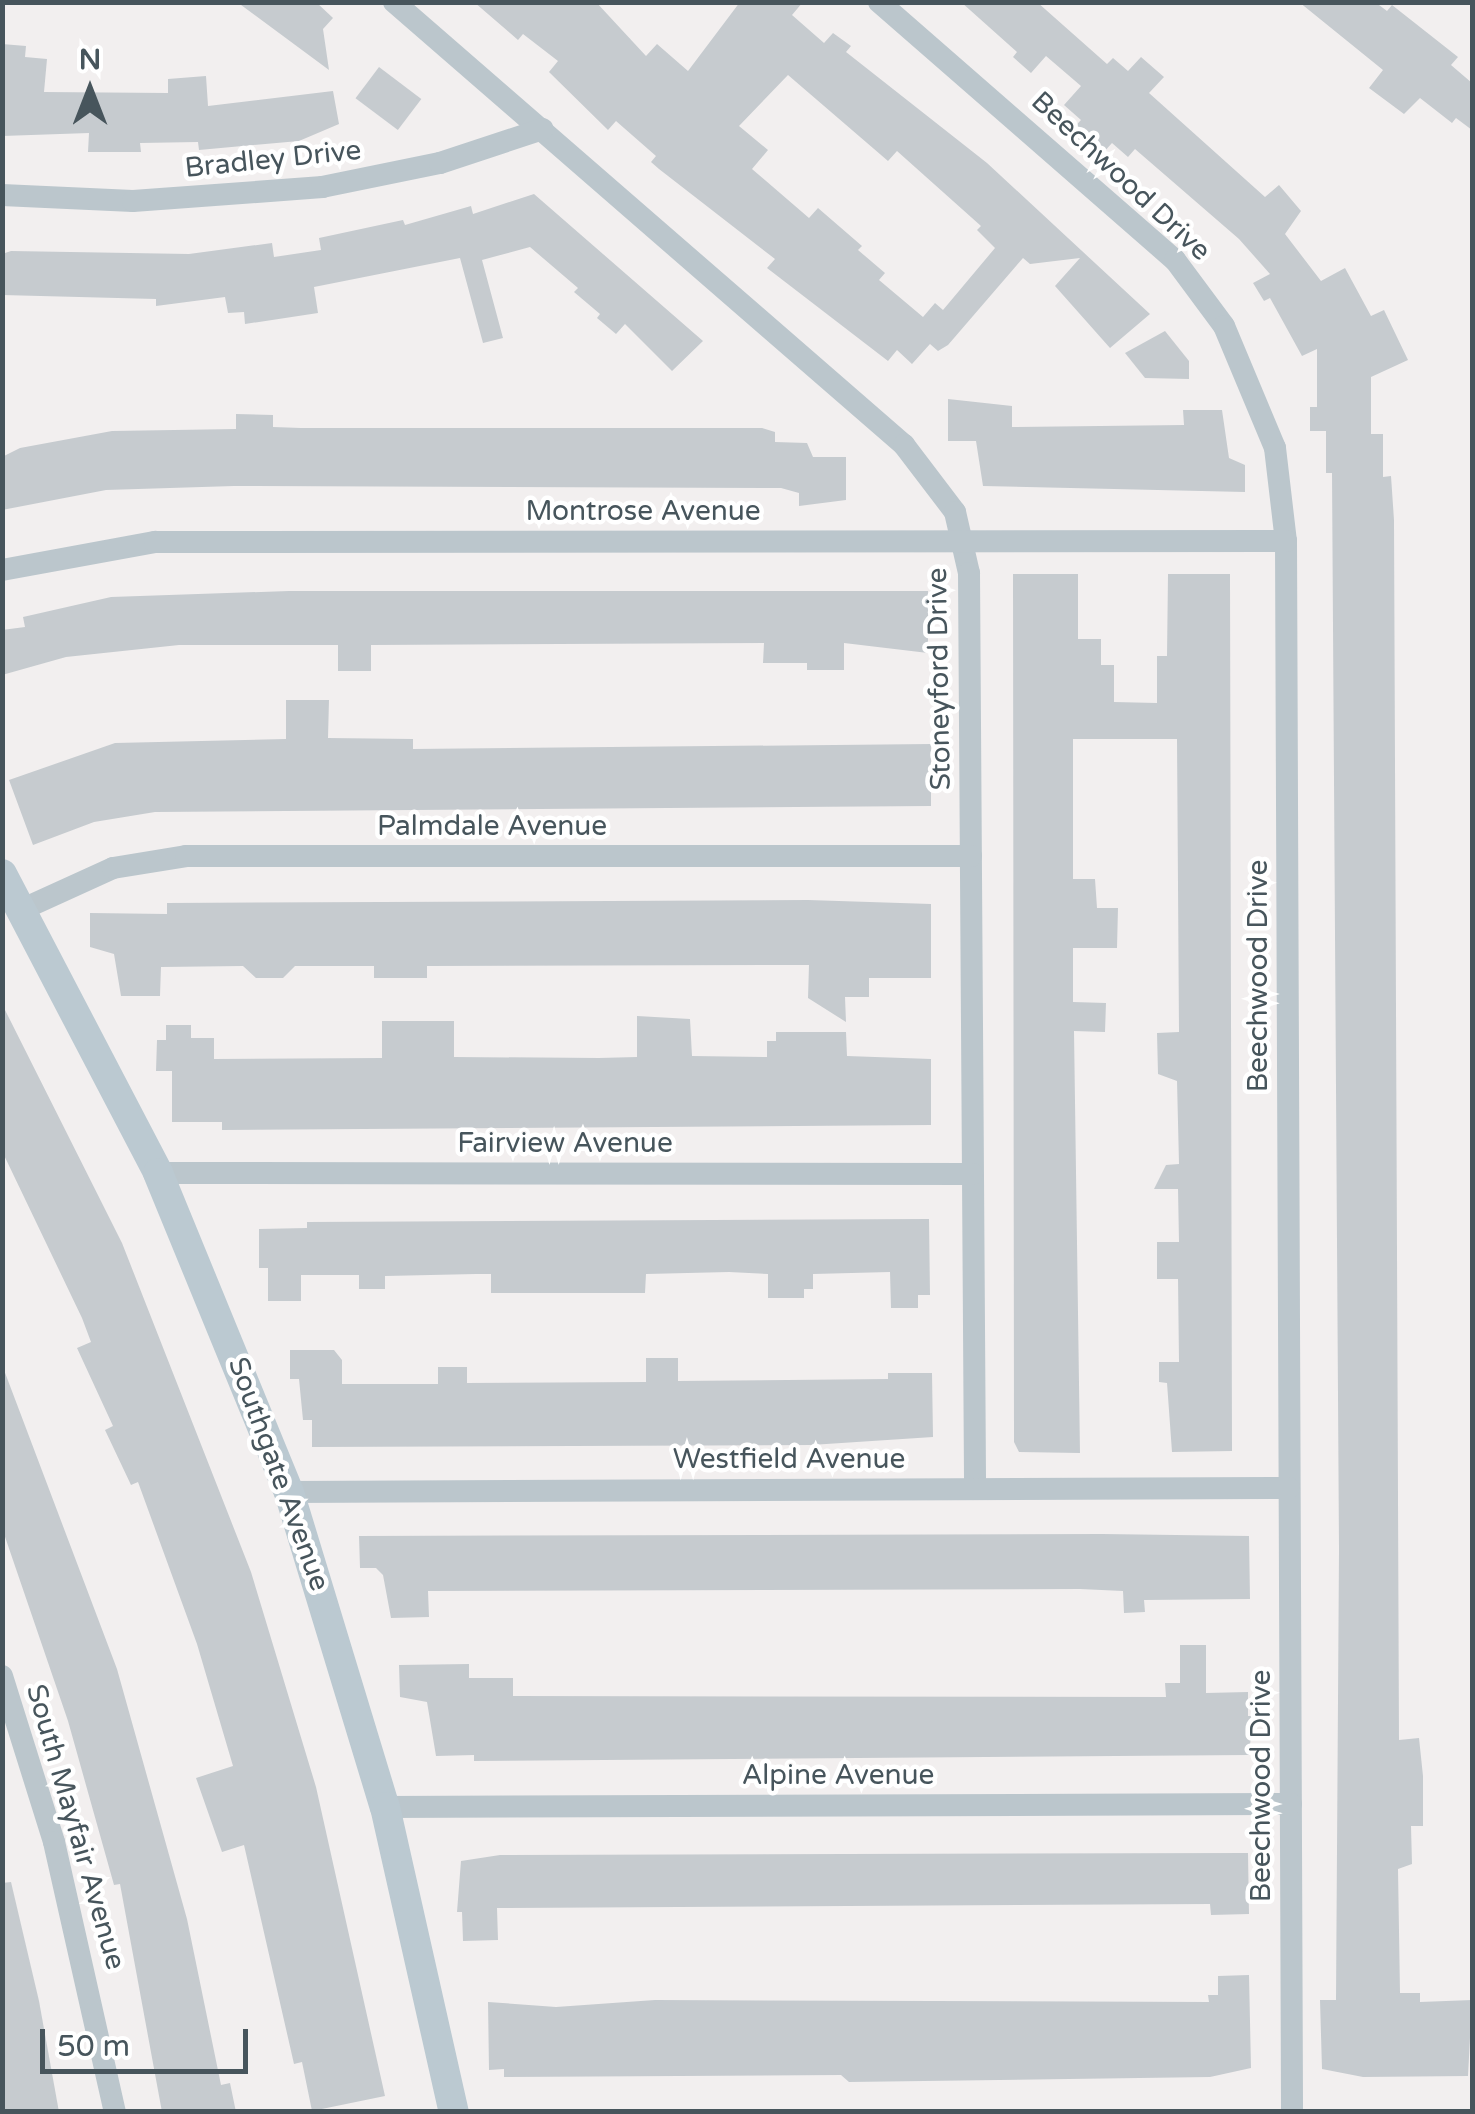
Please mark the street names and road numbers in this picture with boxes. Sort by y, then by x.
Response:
street label: Beechwood Drive [1024,84,1218,268]
street label: Bradley Drive [183,133,363,185]
street label: Montrose Avenue [525,494,761,528]
street label: Stoneyford Drive [920,567,958,791]
street label: Palmdale Avenue [377,809,607,843]
street label: Beechwood Drive [1241,860,1275,1092]
street label: Fairview Avenue [457,1126,673,1160]
street label: Southgate Avenue [221,1353,337,1595]
street label: Westfield Avenue [673,1442,905,1476]
street label: Beechwood Drive [1244,1670,1278,1902]
street label: South Mayfair Avenue [19,1681,133,1973]
street label: Alpine Avenue [742,1758,934,1792]

